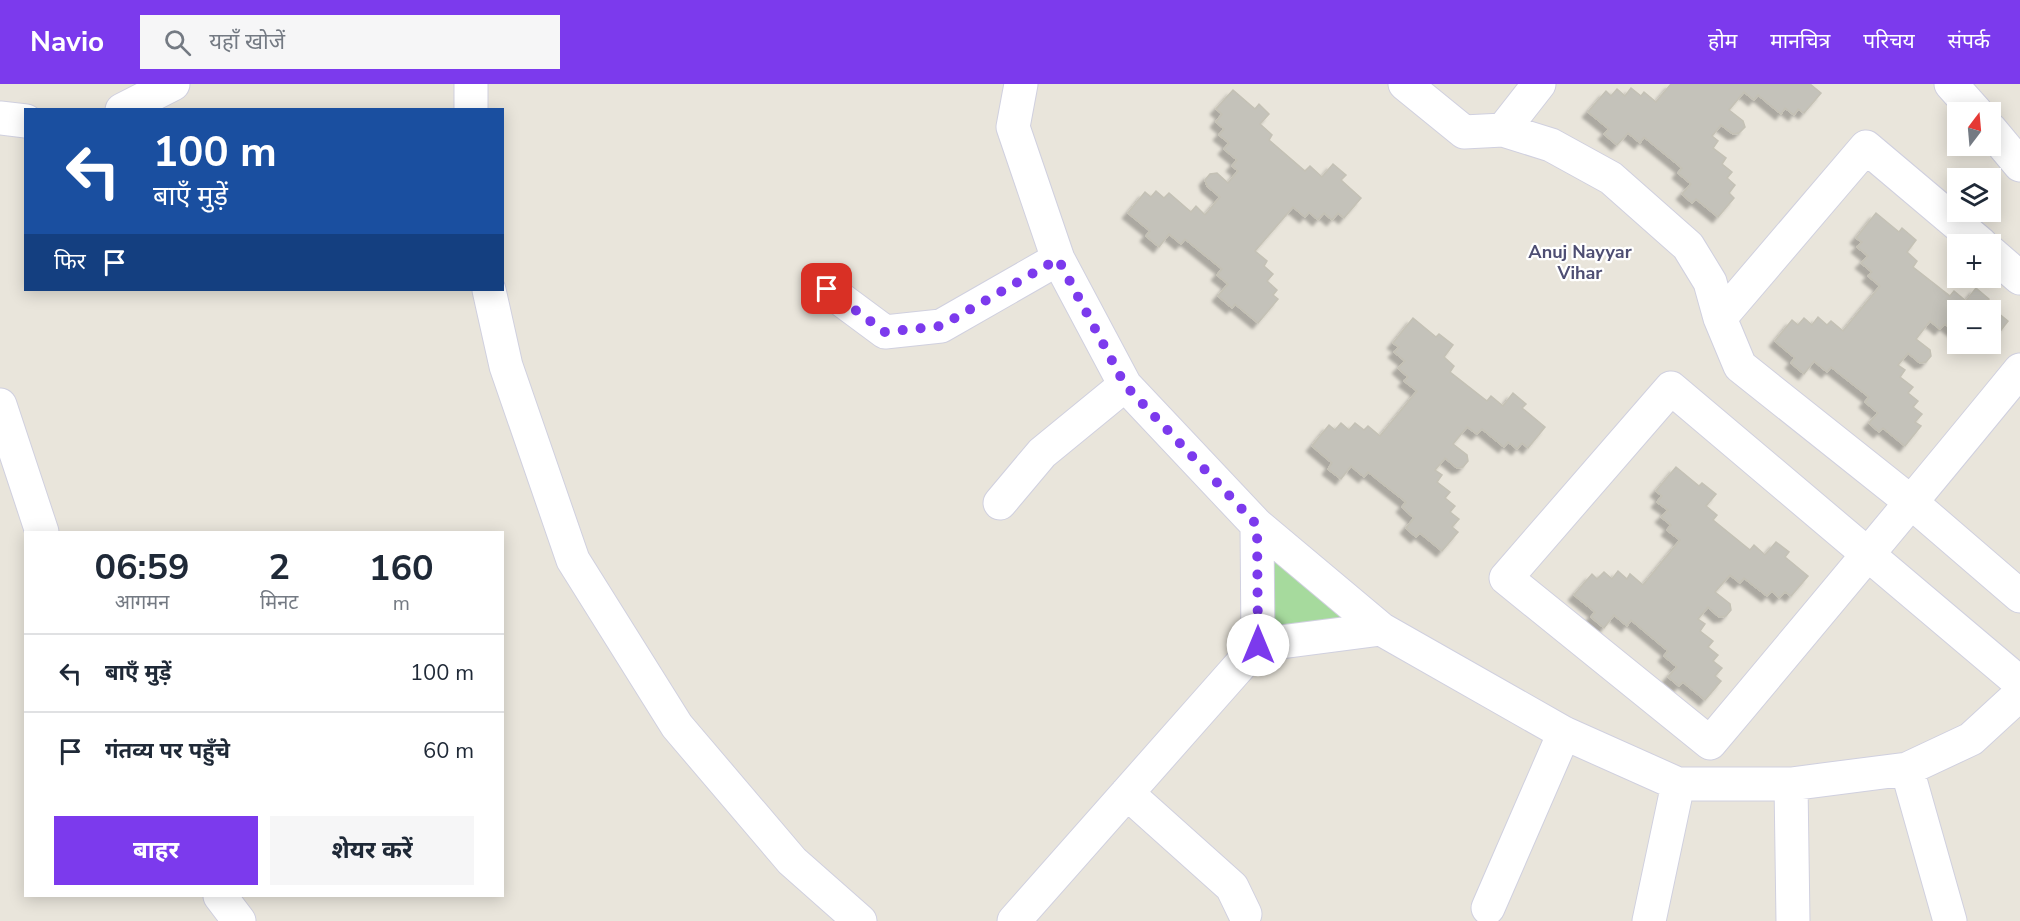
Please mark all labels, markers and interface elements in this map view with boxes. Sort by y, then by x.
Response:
search box [140,15,560,69]
text: Navio [30,23,104,61]
icon: search [161,26,194,59]
text: यहाँ खोजें [209,27,285,57]
text: होम [1708,27,1737,55]
text: मानचित्र [1770,27,1830,55]
text: परिचय [1863,27,1915,55]
text: संपर्क [1948,27,1990,55]
north arrow [1947,102,2001,156]
map controls [1947,102,2001,354]
text: 100 m [153,124,277,181]
icon: left [54,132,132,210]
button: layers [1947,168,2001,222]
text: बाएँ मुड़ें [153,178,228,215]
button: + [1947,234,2001,288]
district label: Anuj Nayyar Vihar [1528,240,1632,285]
icon: arrive [98,246,131,279]
text: फिर [54,247,86,277]
pin [801,263,852,314]
icon: arrive [810,272,843,305]
button: − [1947,300,2001,354]
text: 06:59 [94,543,190,592]
text: 2 [268,543,290,592]
text: 160 [369,544,434,593]
text: आगमन [115,589,169,616]
text: मिनट [260,589,298,616]
text: m [393,590,410,617]
position arrow [1226,613,1290,677]
icon: left [54,657,87,690]
text: बाएँ मुड़ें [105,658,171,688]
text: 100 m [410,658,474,688]
icon: arrive [54,735,87,768]
text: गंतव्य पर पहुँचे [105,736,230,766]
text: 60 m [423,736,474,766]
button: बाहर [54,816,258,885]
button: शेयर करें [270,816,474,885]

